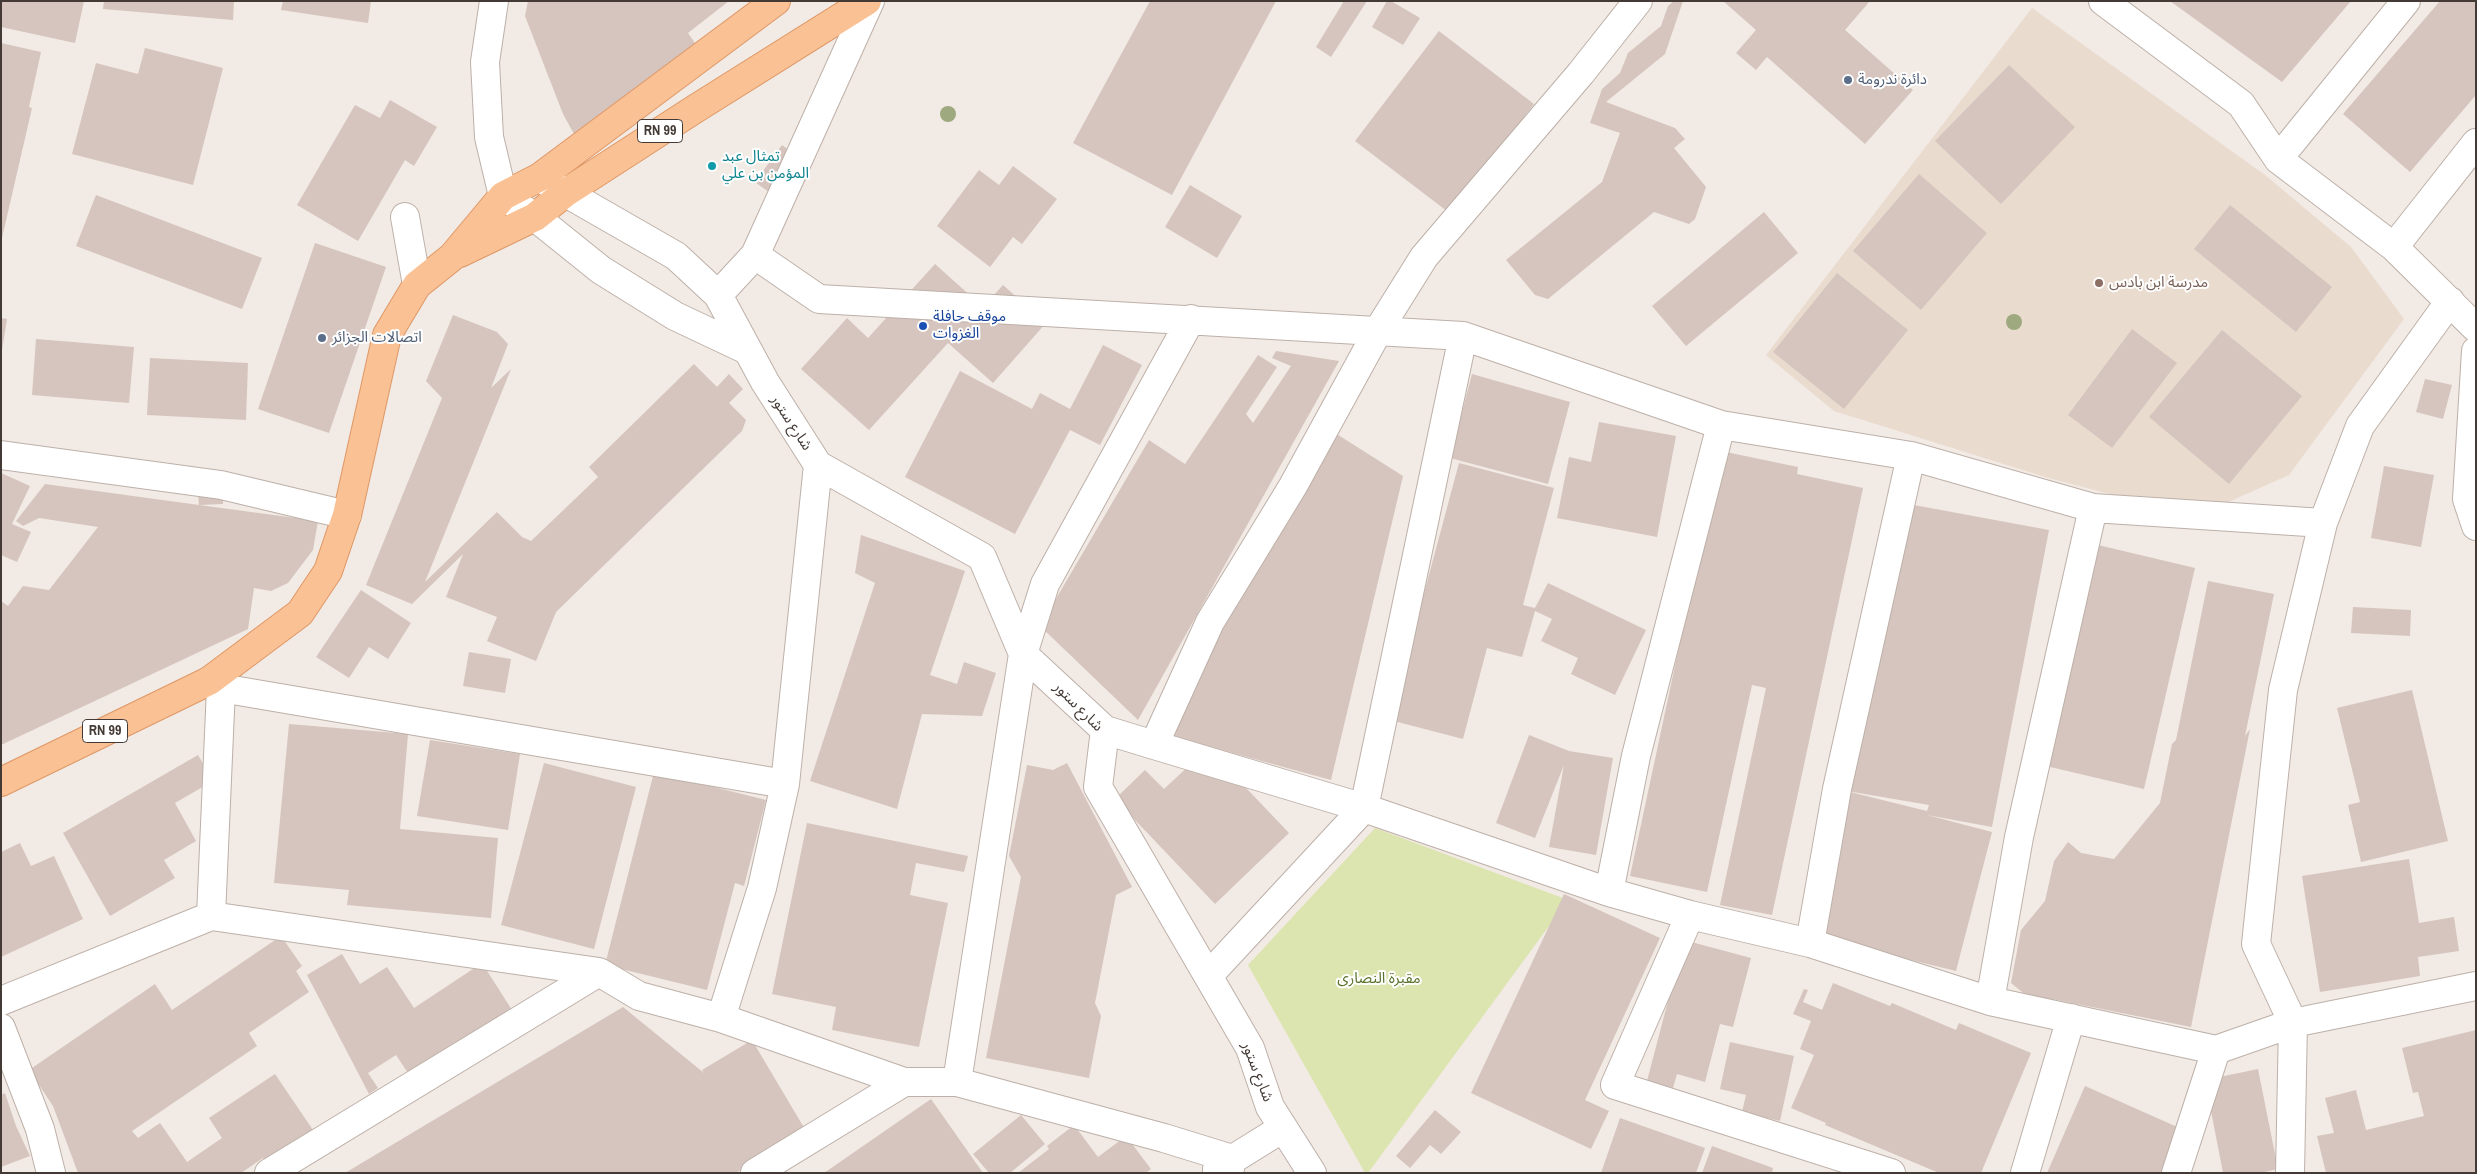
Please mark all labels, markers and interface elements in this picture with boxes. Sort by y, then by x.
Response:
place label: دائرة ندرومة [1858,71,1927,89]
marker: دائرة ندرومة [1842,74,1854,86]
road number: RN 99 [638,120,682,142]
place label: تمثال عبد المؤمن بن علي [722,148,809,183]
marker: تمثال عبد المؤمن بن علي [706,160,718,172]
place label: مدرسة ابن بادس [2109,274,2208,292]
marker: مدرسة ابن بادس [2093,277,2105,289]
place label: موقف حافلة الغزوات [933,308,1006,343]
marker: موقف حافلة الغزوات [917,320,929,332]
place label: اتصالات الجزائر [332,329,422,347]
marker: اتصالات الجزائر [316,332,328,344]
street label: شارع ستور [766,392,816,454]
street label: شارع ستور [1050,679,1106,735]
road number: RN 99 [82,719,128,742]
park label: مقبرة النصارى [1337,970,1421,988]
street label: شارع ستور [1237,1040,1277,1104]

